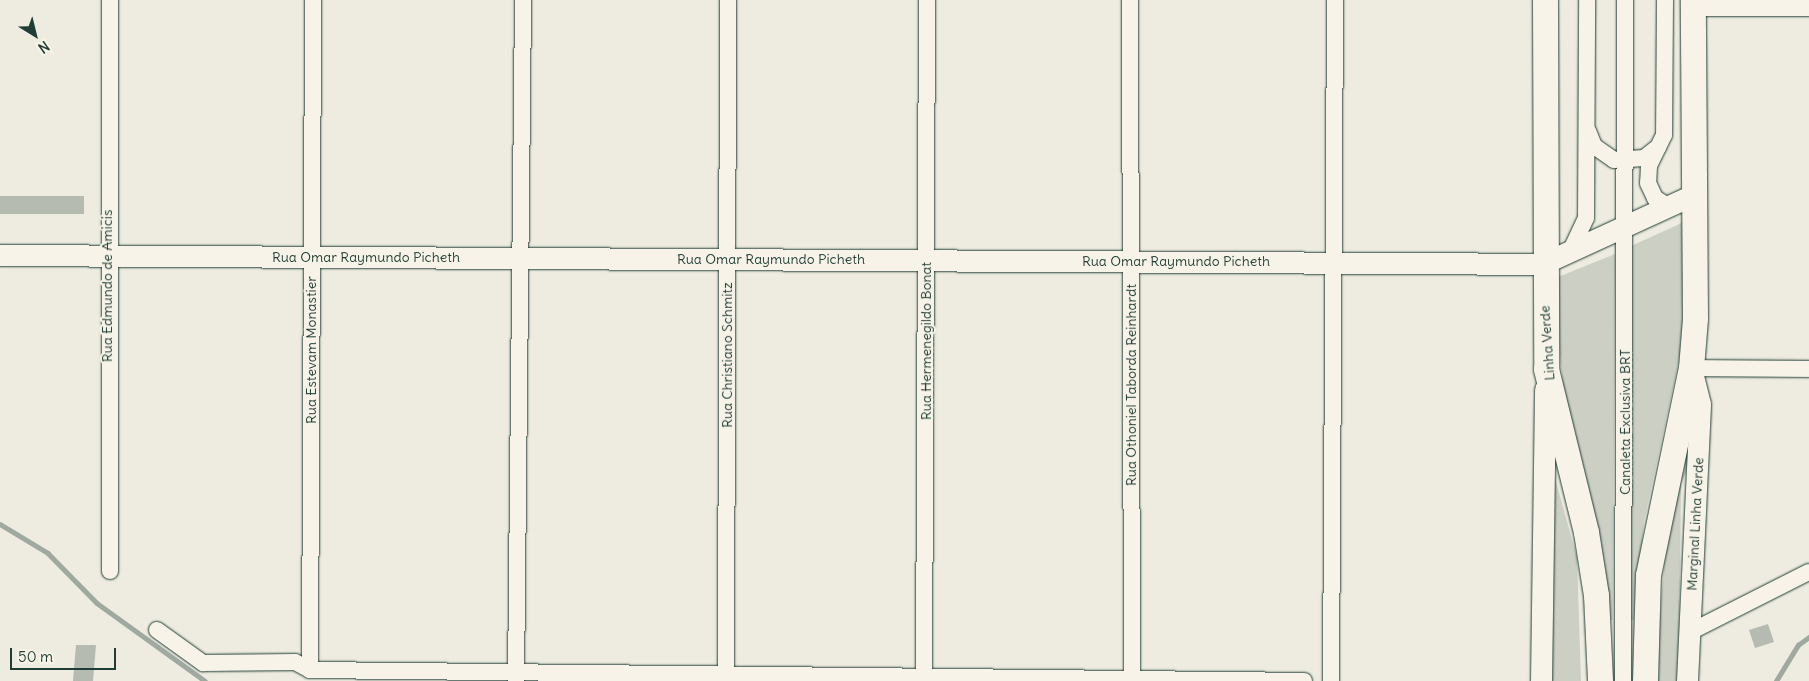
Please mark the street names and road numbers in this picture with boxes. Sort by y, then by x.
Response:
street label: Rua Edmundo de Amicis [99,210,115,362]
street label: Rua Omar Raymundo Picheth [272,249,460,265]
street label: Rua Omar Raymundo Picheth [677,251,865,267]
street label: Rua Omar Raymundo Picheth [1082,253,1270,269]
street label: Rua Hermenegildo Bonat [918,262,934,420]
street label: Rua Estevam Monastier [303,276,319,424]
street label: Rua Christiano Schmitz [719,282,735,428]
street label: Rua Othoniel Taborda Reinhardt [1123,284,1139,486]
street label: Linha Verde [1536,305,1558,381]
street label: Canaleta Exclusiva BRT [1617,349,1633,495]
street label: Marginal Linha Verde [1683,457,1707,591]

